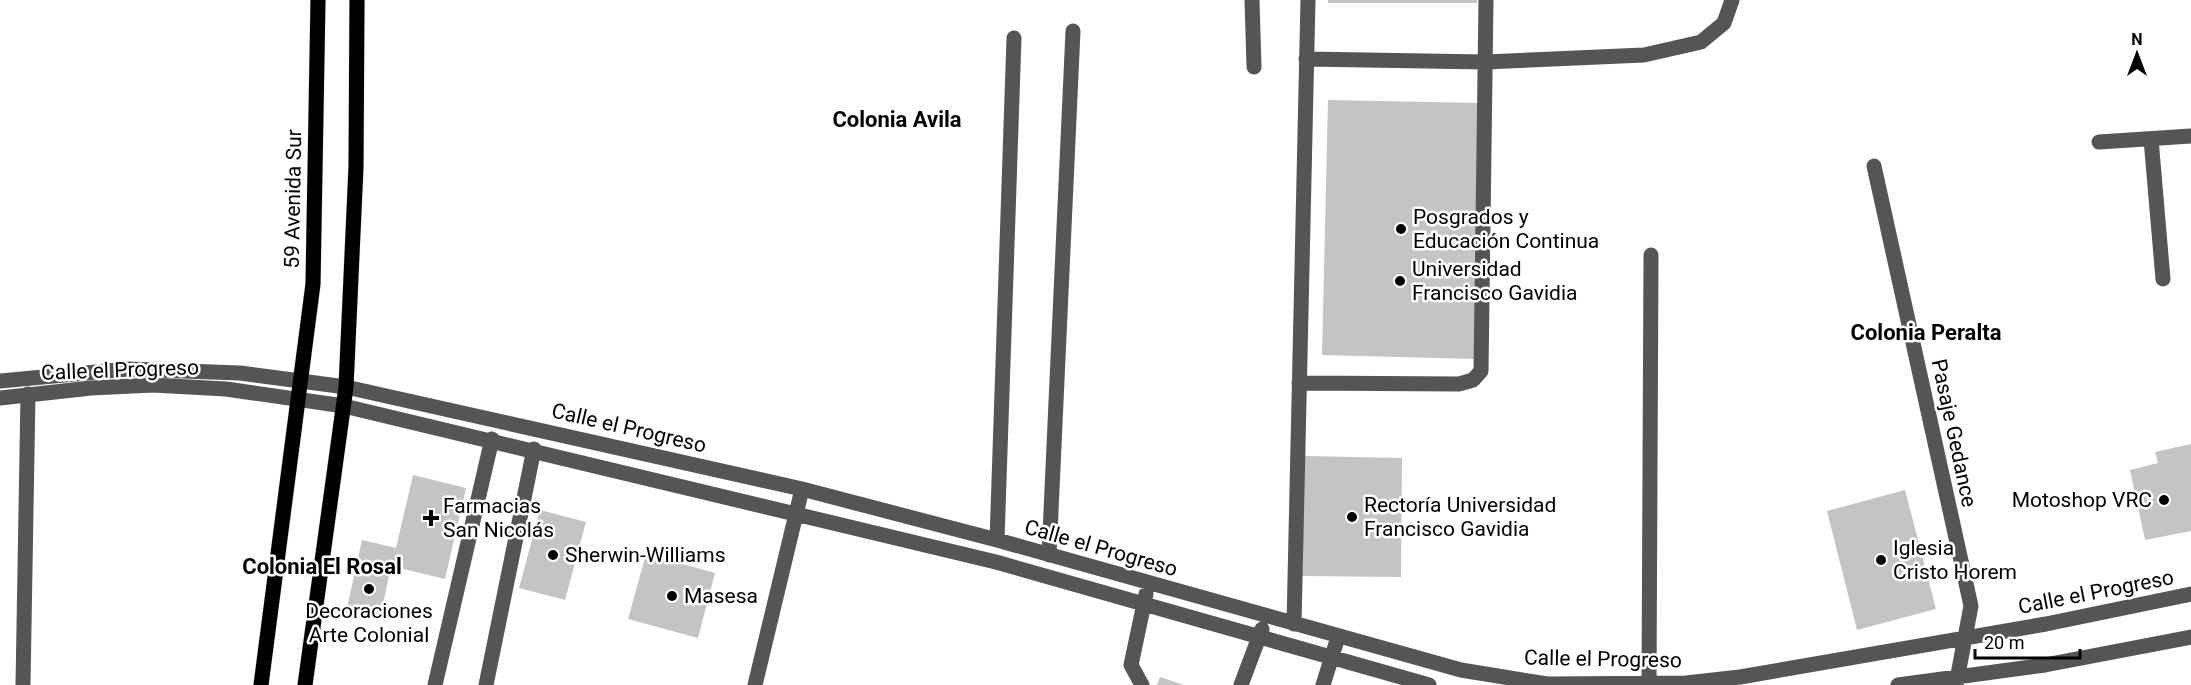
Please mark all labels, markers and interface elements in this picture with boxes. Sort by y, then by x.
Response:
north arrow [2107,24,2167,84]
text: N [2131,30,2143,49]
district label: Colonia Avila [832,107,962,132]
street label: 59 Avenida Sur [280,129,306,269]
place label: Posgrados y Educación Continua [1413,205,1599,253]
marker: Posgrados y Educación Continua [1394,222,1408,236]
place label: Universidad Francisco Gavidia [1412,257,1577,305]
marker: Universidad Francisco Gavidia [1393,274,1407,288]
district label: Colonia Peralta [1851,320,2002,345]
street label: Calle el Progreso [41,355,199,385]
street label: Pasaje Gedance [1927,357,1981,509]
street label: Calle el Progreso [549,399,709,457]
place label: Motoshop VRC [2012,488,2152,512]
place label: Rectoría Universidad Francisco Gavidia [1364,493,1556,541]
marker: Motoshop VRC [2157,493,2171,507]
place label: Farmacias San Nicolás [443,494,554,542]
marker: Rectoría Universidad Francisco Gavidia [1345,510,1359,524]
marker: Farmacias San Nicolás [424,511,438,525]
street label: Calle el Progreso [1022,515,1180,581]
place label: Iglesia Cristo Horem [1893,536,2017,584]
place label: Sherwin-Williams [565,543,725,567]
marker: Sherwin-Williams [546,548,560,562]
marker: Iglesia Cristo Horem [1874,553,1888,567]
district label: Colonia El Rosal [242,554,402,579]
street label: Calle el Progreso [2016,565,2176,619]
marker: Decoraciones Arte Colonial [362,582,376,596]
place label: Masesa [684,584,758,608]
marker: Masesa [665,589,679,603]
place label: Decoraciones Arte Colonial [305,599,433,647]
scale bar [1975,622,2080,660]
text: 20 m [1984,632,2024,653]
street label: Calle el Progreso [1524,646,1682,672]

